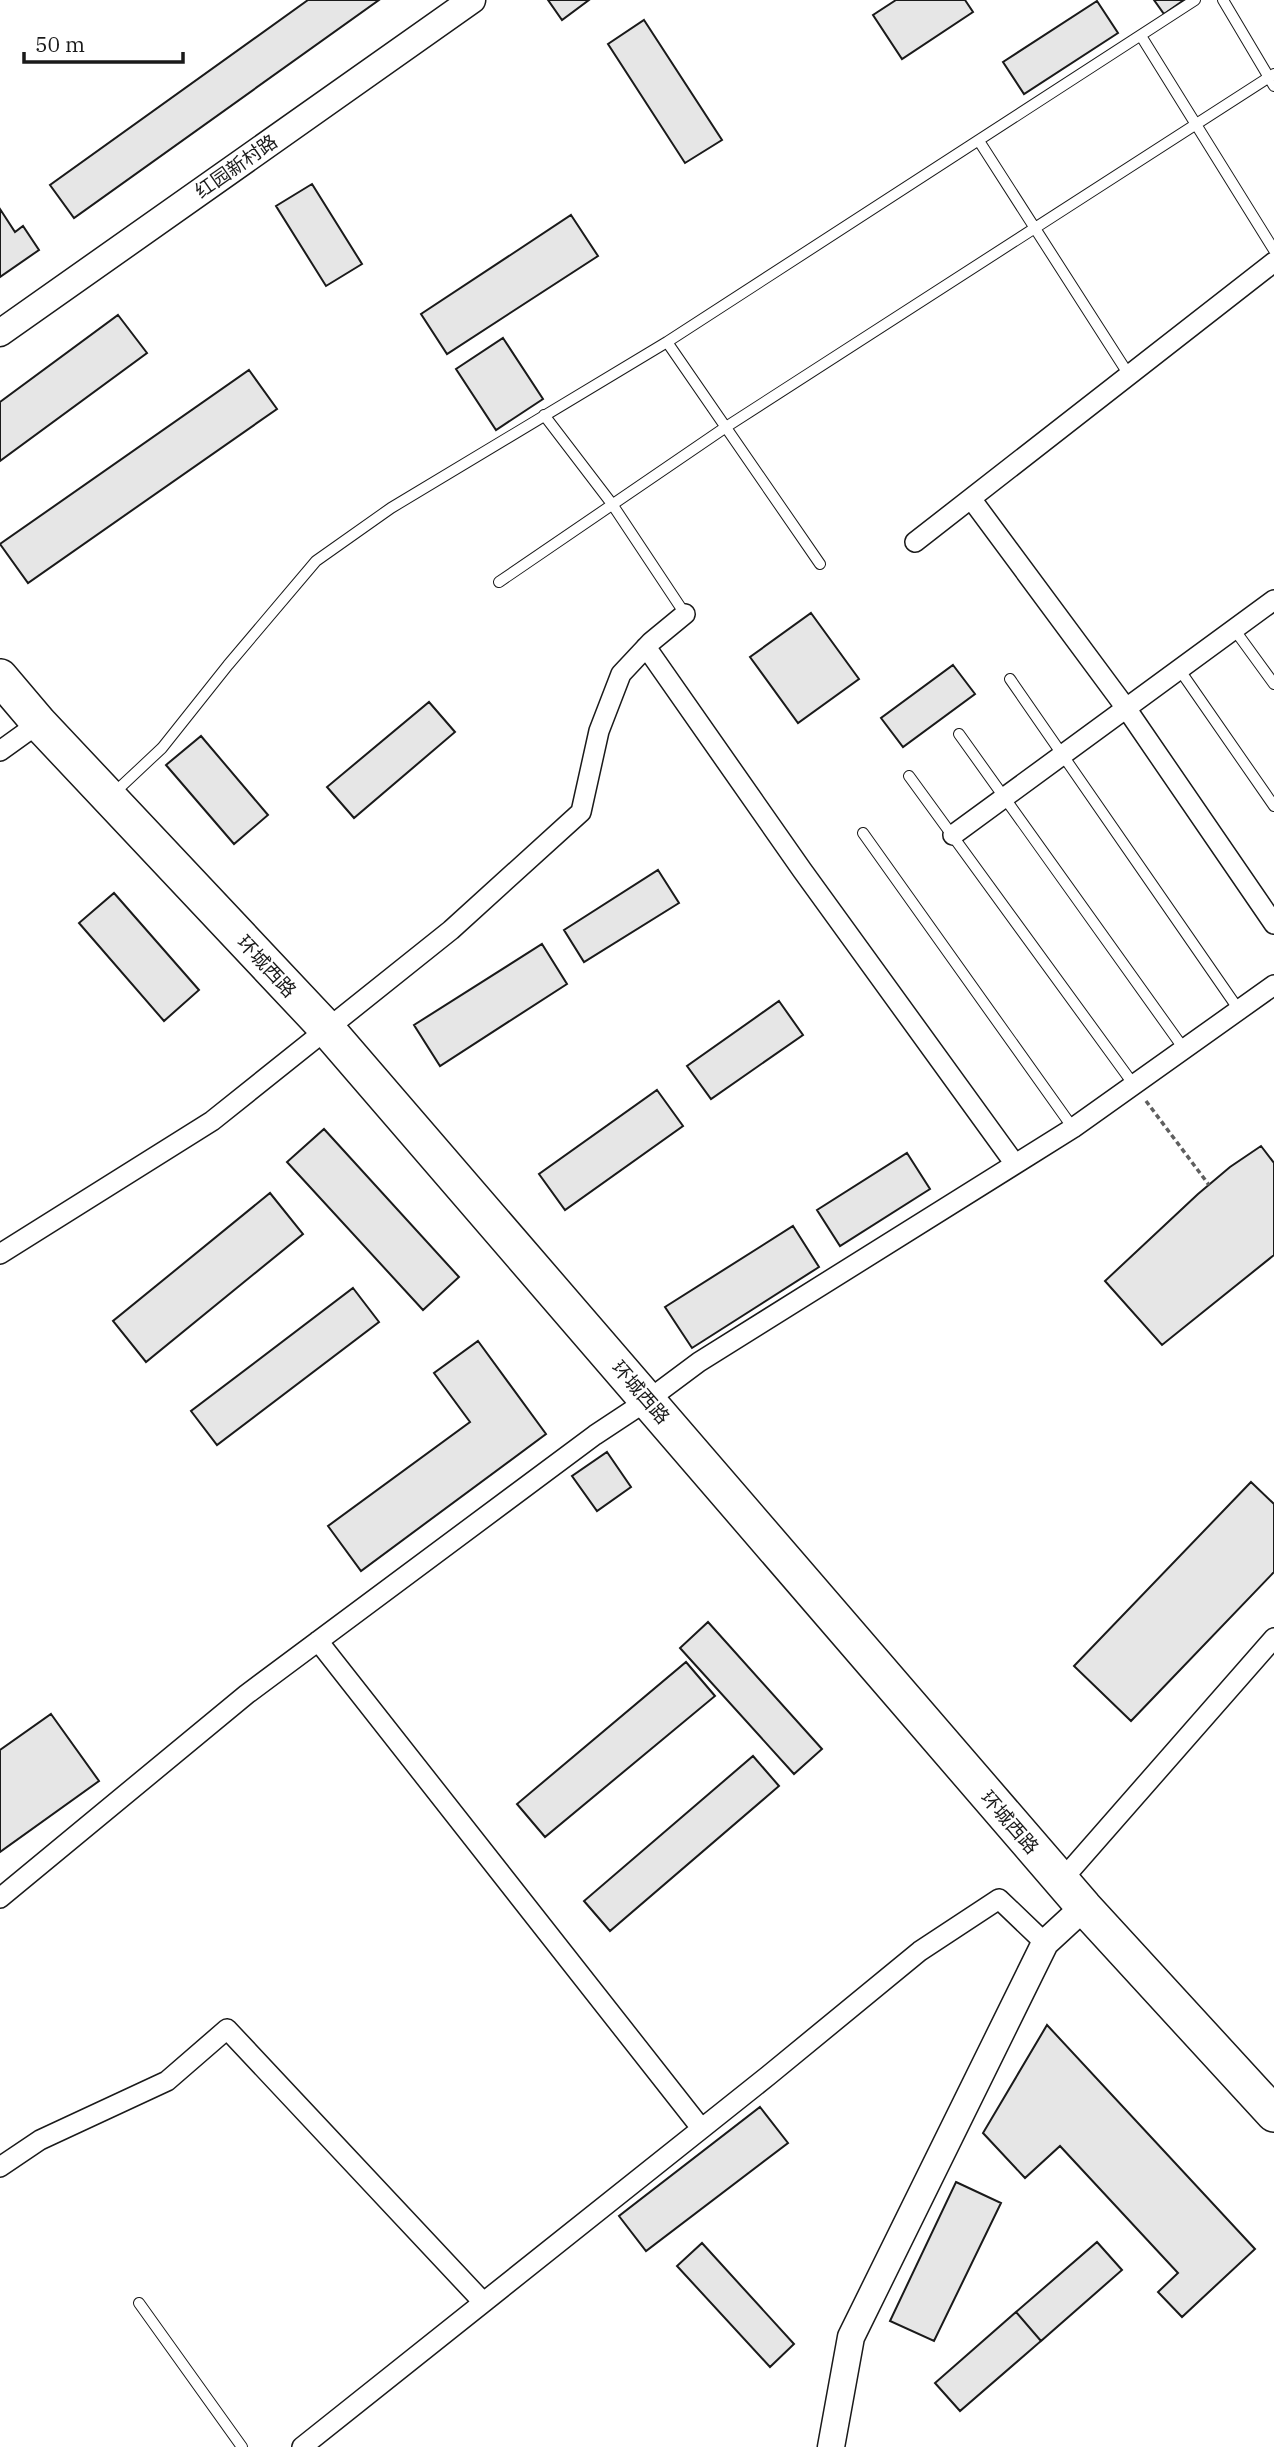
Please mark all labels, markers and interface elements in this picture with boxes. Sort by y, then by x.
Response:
scale bar [24,21,184,65]
text: 50 m [35,30,85,58]
street label: 红园新村路 [190,129,282,203]
street label: 环城西路 [232,930,302,1002]
street label: 环城西路 [607,1355,675,1429]
street label: 环城西路 [976,1785,1044,1859]

